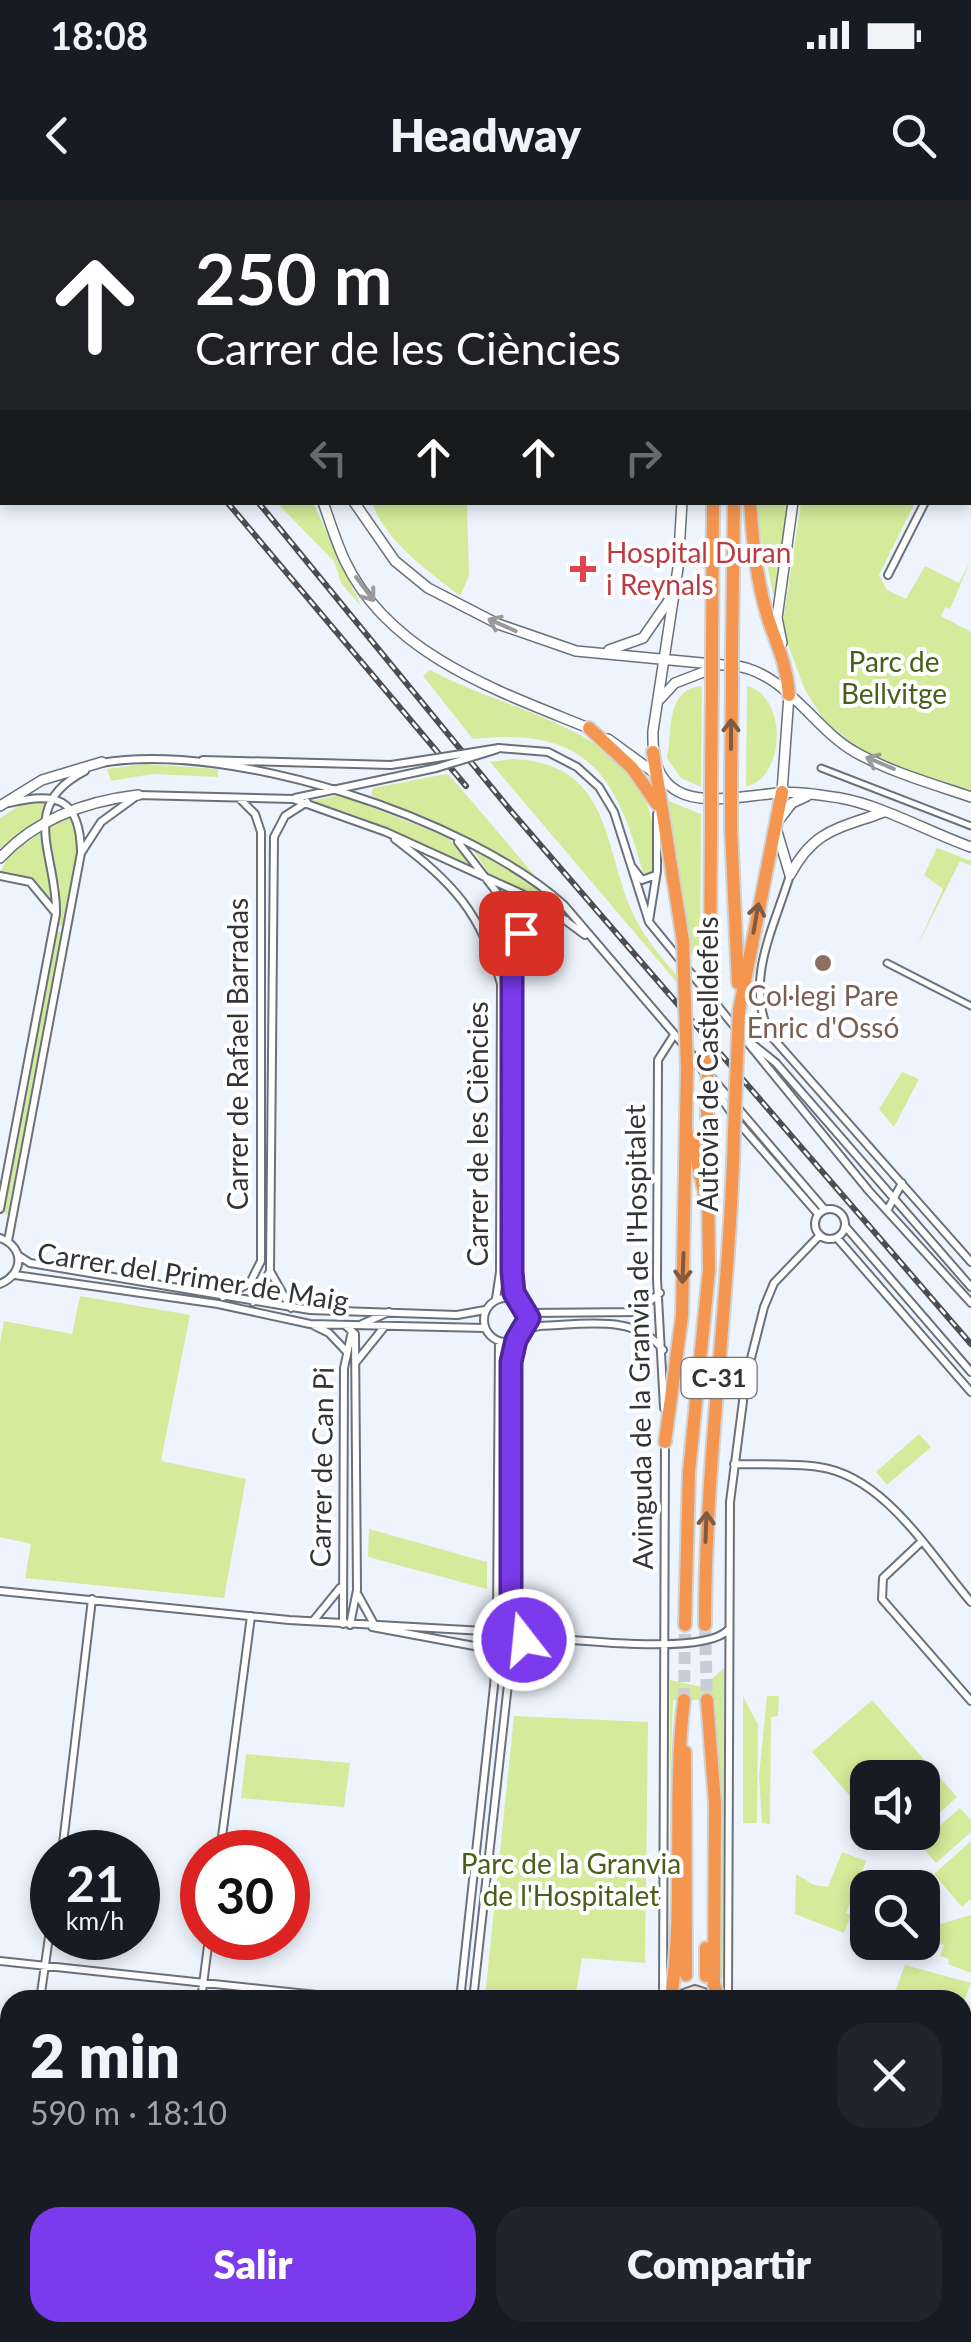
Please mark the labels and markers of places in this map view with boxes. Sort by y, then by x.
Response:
place label: Hospital Duran i Reynals [606,535,791,601]
marker: Hospital Duran i Reynals [570,556,596,582]
pin [479,891,564,976]
marker: Col·legi Pare Enric d'Ossó [812,952,834,974]
place label: Col·legi Pare Enric d'Ossó [747,978,899,1044]

